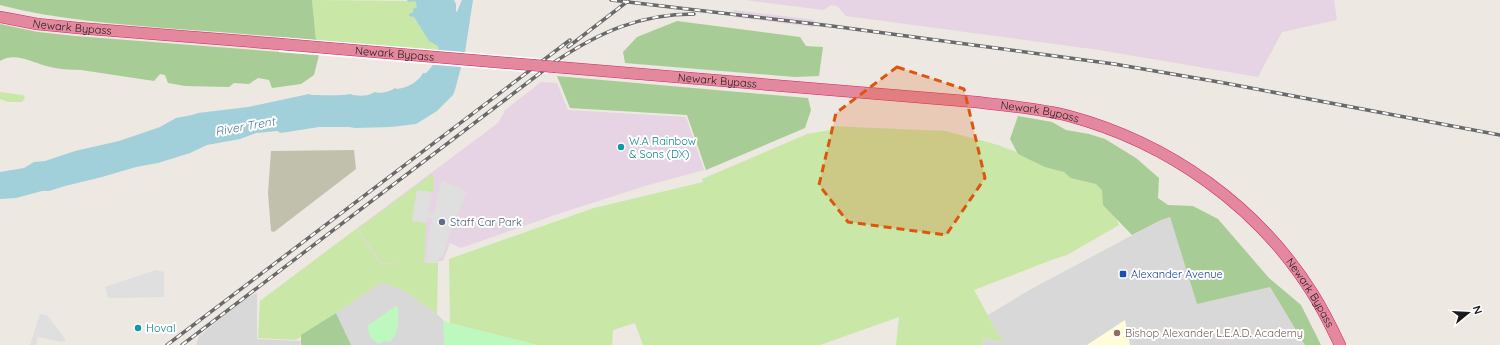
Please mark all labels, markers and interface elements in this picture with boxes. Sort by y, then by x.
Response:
street label: Newark Bypass [31,16,112,38]
street label: Newark Bypass [354,43,435,64]
street label: Newark Bypass [677,70,758,91]
street label: Newark Bypass [1000,98,1081,125]
water label: River Trent [214,113,278,139]
place label: W.A Rainbow & Sons (DX) [629,134,696,161]
marker: W.A Rainbow & Sons (DX) [616,142,626,152]
place label: Staff Car Park [450,215,522,229]
marker: Staff Car Park [437,217,447,227]
street label: Newark Bypass [1283,255,1337,330]
place label: Alexander Avenue [1131,267,1223,281]
marker: Alexander Avenue [1118,269,1128,279]
north arrow [1448,293,1488,333]
text: N [1470,304,1485,316]
place label: Hoval [146,321,176,335]
marker: Hoval [133,323,143,333]
place label: Bishop Alexander L.E.A.D. Academy [1125,326,1303,340]
marker: Bishop Alexander L.E.A.D. Academy [1112,328,1122,338]

